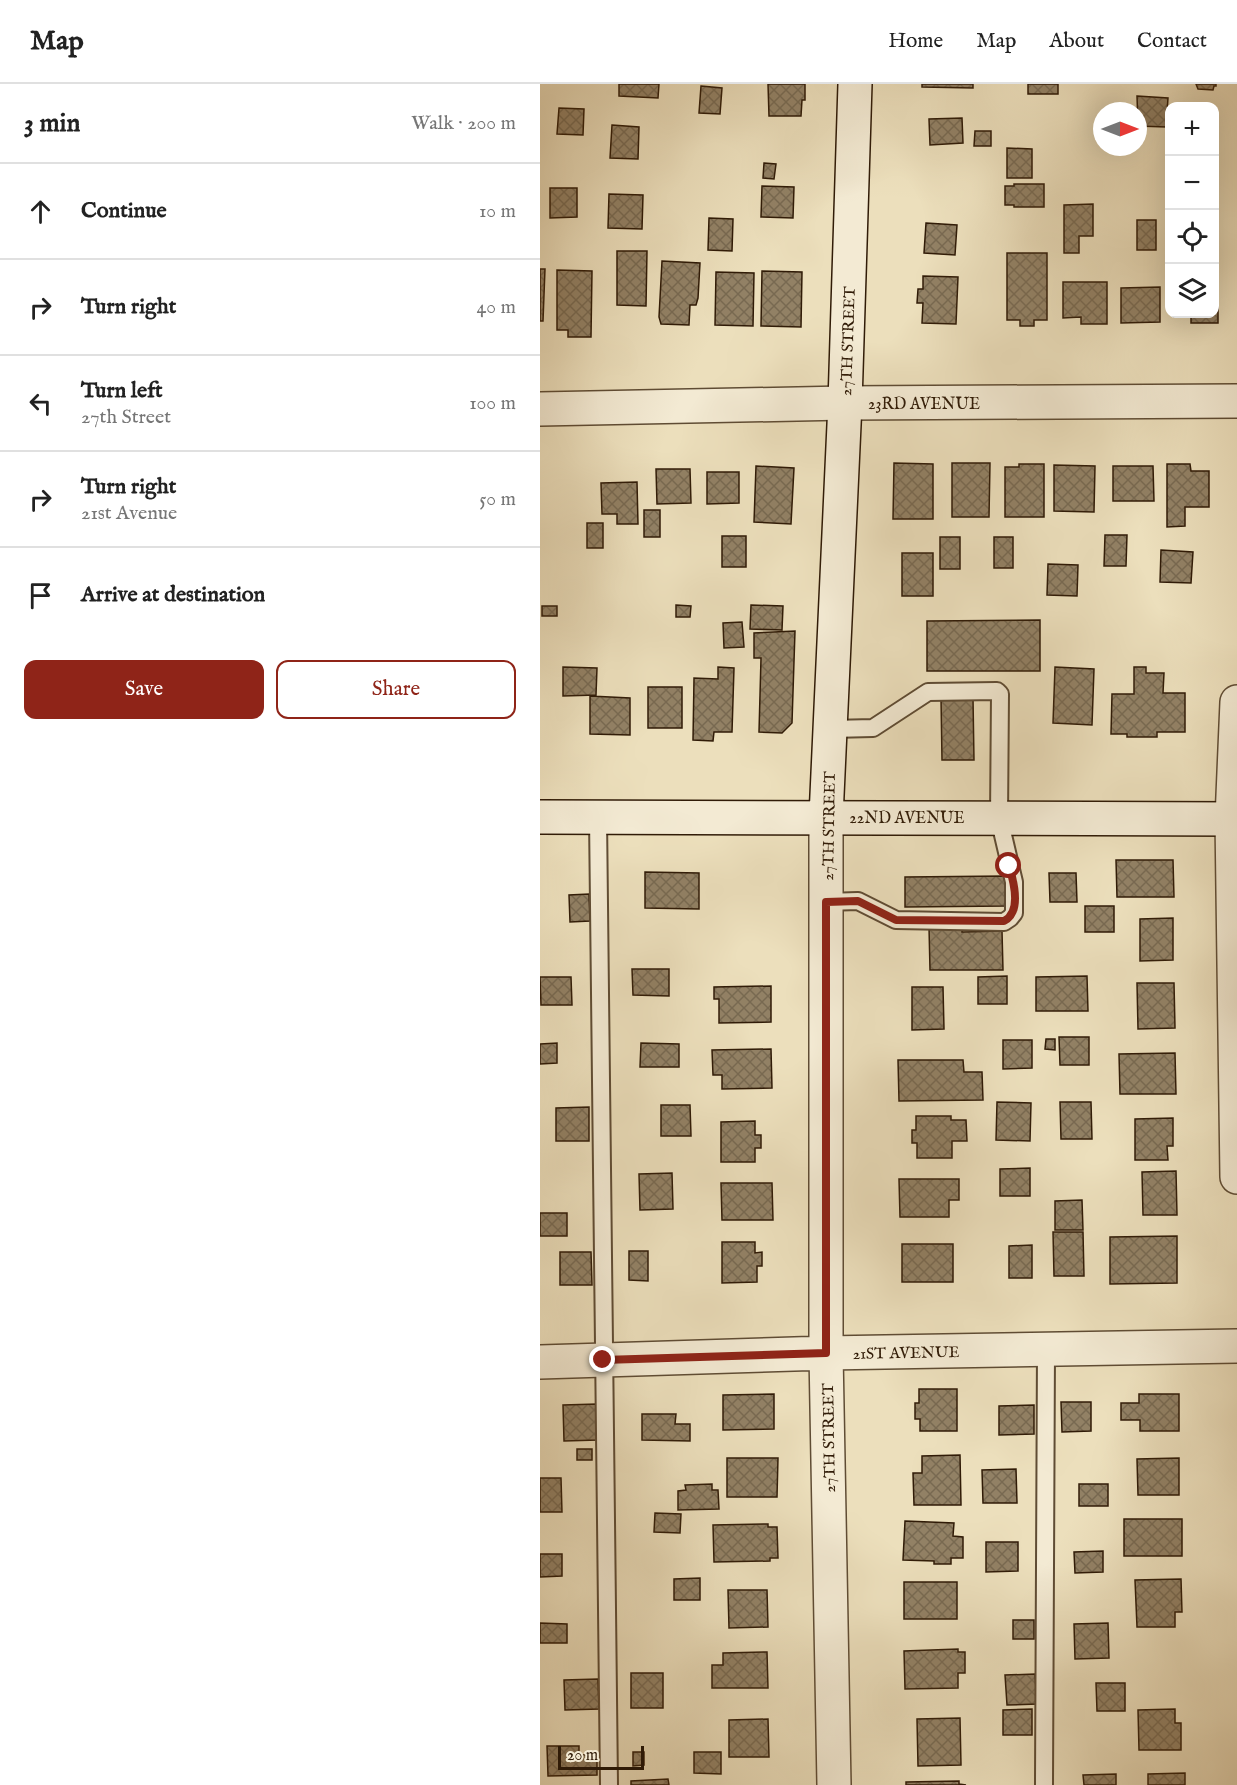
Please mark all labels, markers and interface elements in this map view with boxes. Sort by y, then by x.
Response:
text: Map [30,24,84,59]
text: Home [888,28,943,55]
text: Map [976,28,1016,55]
text: About [1049,28,1104,55]
text: Contact [1137,28,1207,55]
north arrow [1093,102,1147,156]
map controls [1165,102,1219,318]
button: + [1165,102,1219,156]
text: 3 min [24,107,80,140]
text: Walk · 200 m [411,111,516,136]
button: − [1165,156,1219,210]
icon: ahead [24,195,57,228]
text: Continue [81,197,167,225]
text: 10 m [479,199,516,224]
button: locate [1165,210,1219,264]
button: layers [1165,264,1219,318]
street label: 27TH STREET [837,286,861,396]
icon: right [24,291,57,324]
text: Turn right [81,293,176,321]
text: 40 m [477,295,516,320]
text: Turn left [81,377,163,405]
icon: left [24,387,57,420]
text: 100 m [469,391,516,416]
street label: 23RD AVENUE [868,395,980,415]
text: 27th Street [81,405,171,430]
text: Turn right [81,473,176,501]
icon: right [24,483,57,516]
text: 50 m [479,487,516,512]
text: 21st Avenue [81,501,177,526]
icon: arrive [24,579,57,612]
text: Arrive at destination [81,581,265,609]
button: Save [24,660,264,719]
button: Share [276,660,516,719]
street label: 27TH STREET [819,771,841,881]
street label: 22ND AVENUE [849,809,965,829]
route start [995,852,1021,878]
street label: 21ST AVENUE [852,1343,960,1365]
route end [589,1346,615,1372]
street label: 27TH STREET [819,1383,841,1493]
scale bar [558,1743,644,1770]
text: 20 m [567,1746,598,1766]

